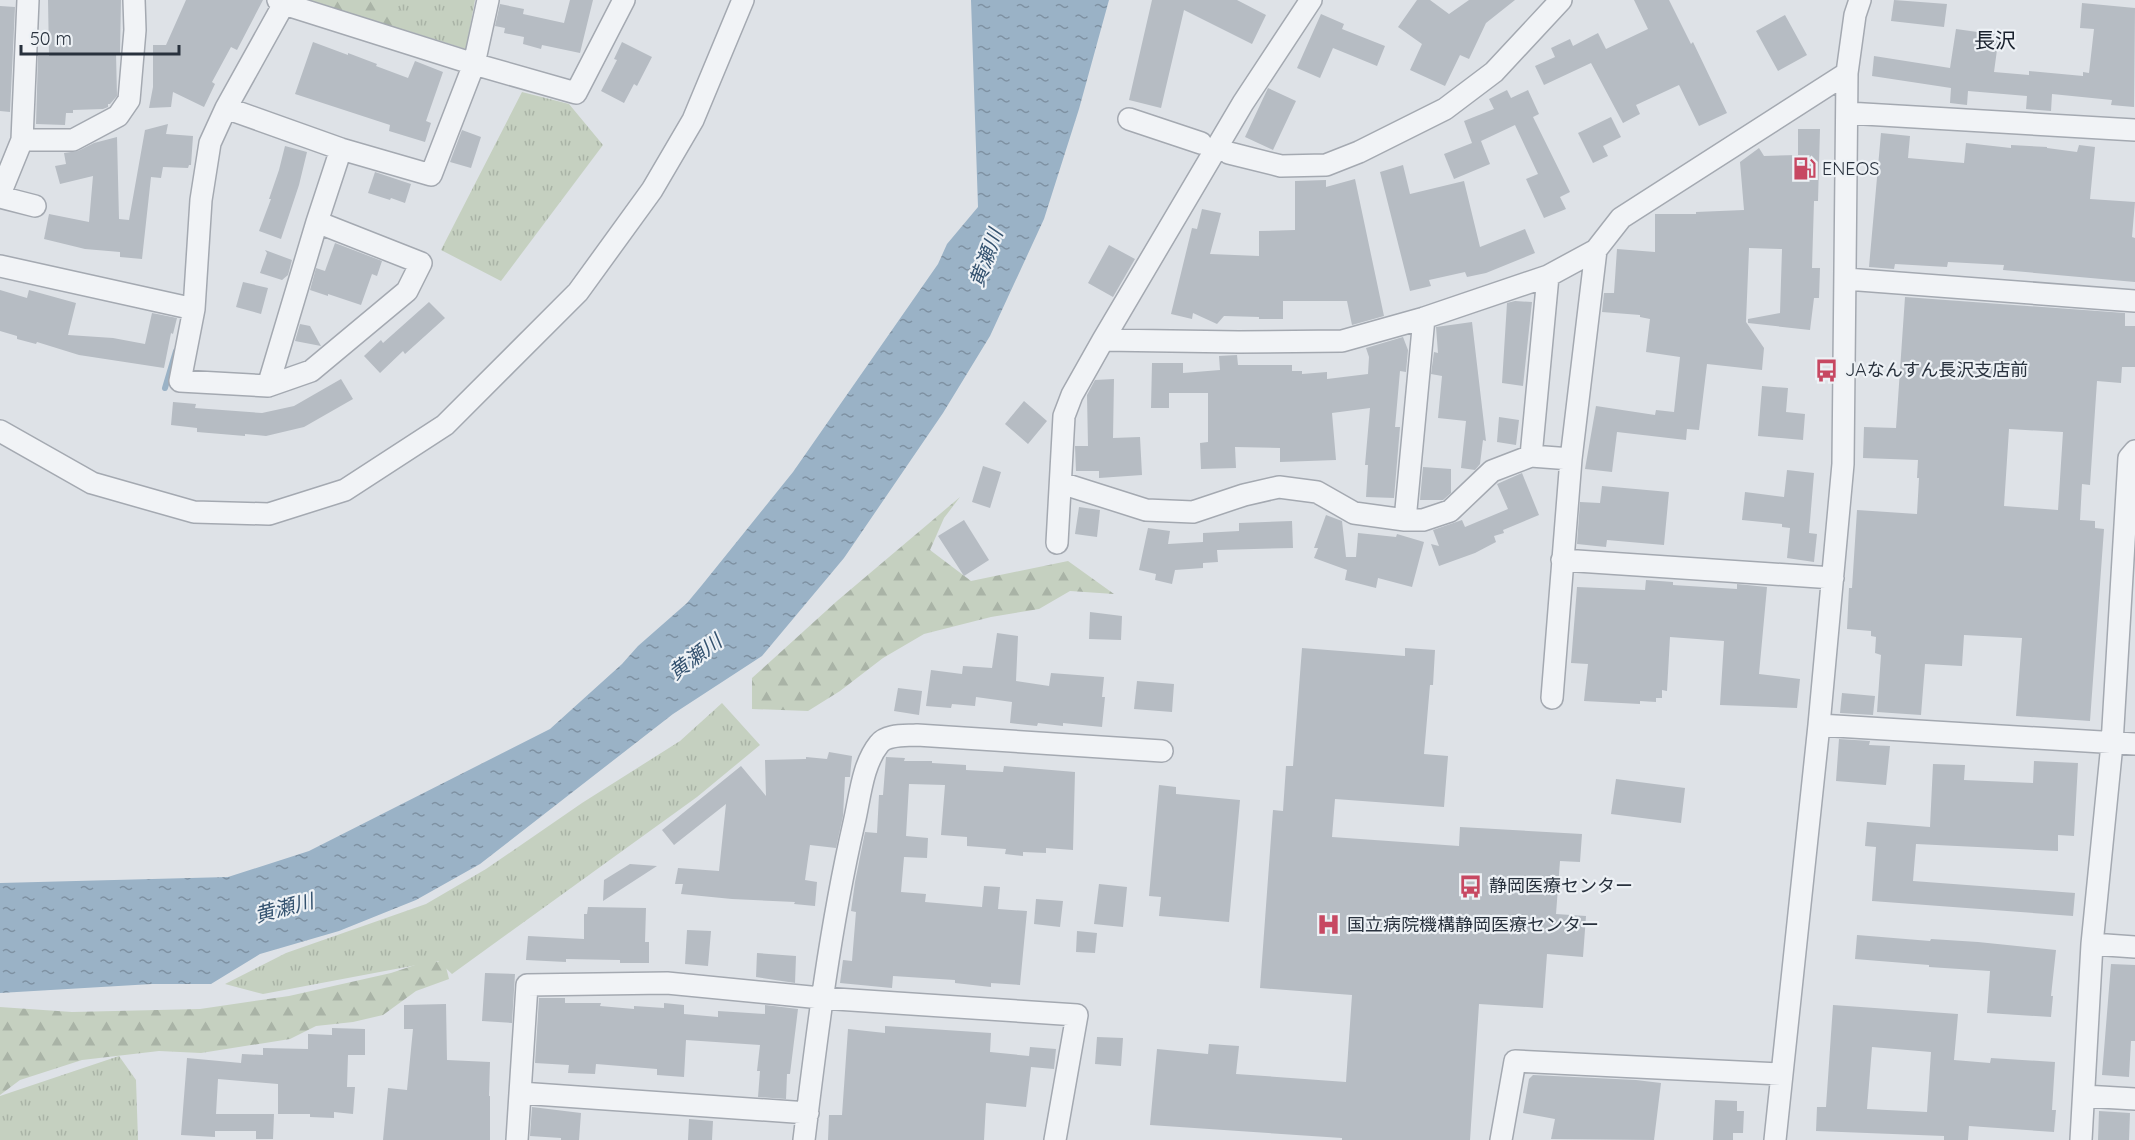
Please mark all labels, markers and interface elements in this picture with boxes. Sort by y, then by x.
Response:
scale bar [21,18,178,56]
text: 50 m [30,27,72,50]
district label: 長沢 [1974,27,2016,53]
fuel station icon: ENEOS [1791,156,1817,182]
place label: ENEOS [1822,157,1879,180]
water label: 黄瀬川 [964,223,1008,290]
bus stop icon: JAなんすん長沢支店前 [1814,357,1840,383]
place label: JAなんすん長沢支店前 [1845,358,2028,381]
water label: 黄瀬川 [663,627,728,685]
bus stop icon: 静岡医療センター [1458,873,1484,899]
place label: 静岡医療センター [1489,874,1633,897]
water label: 黄瀬川 [252,887,318,927]
hospital icon: 国立病院機構静岡医療センター [1316,912,1342,938]
place label: 国立病院機構静岡医療センター [1347,913,1599,936]

